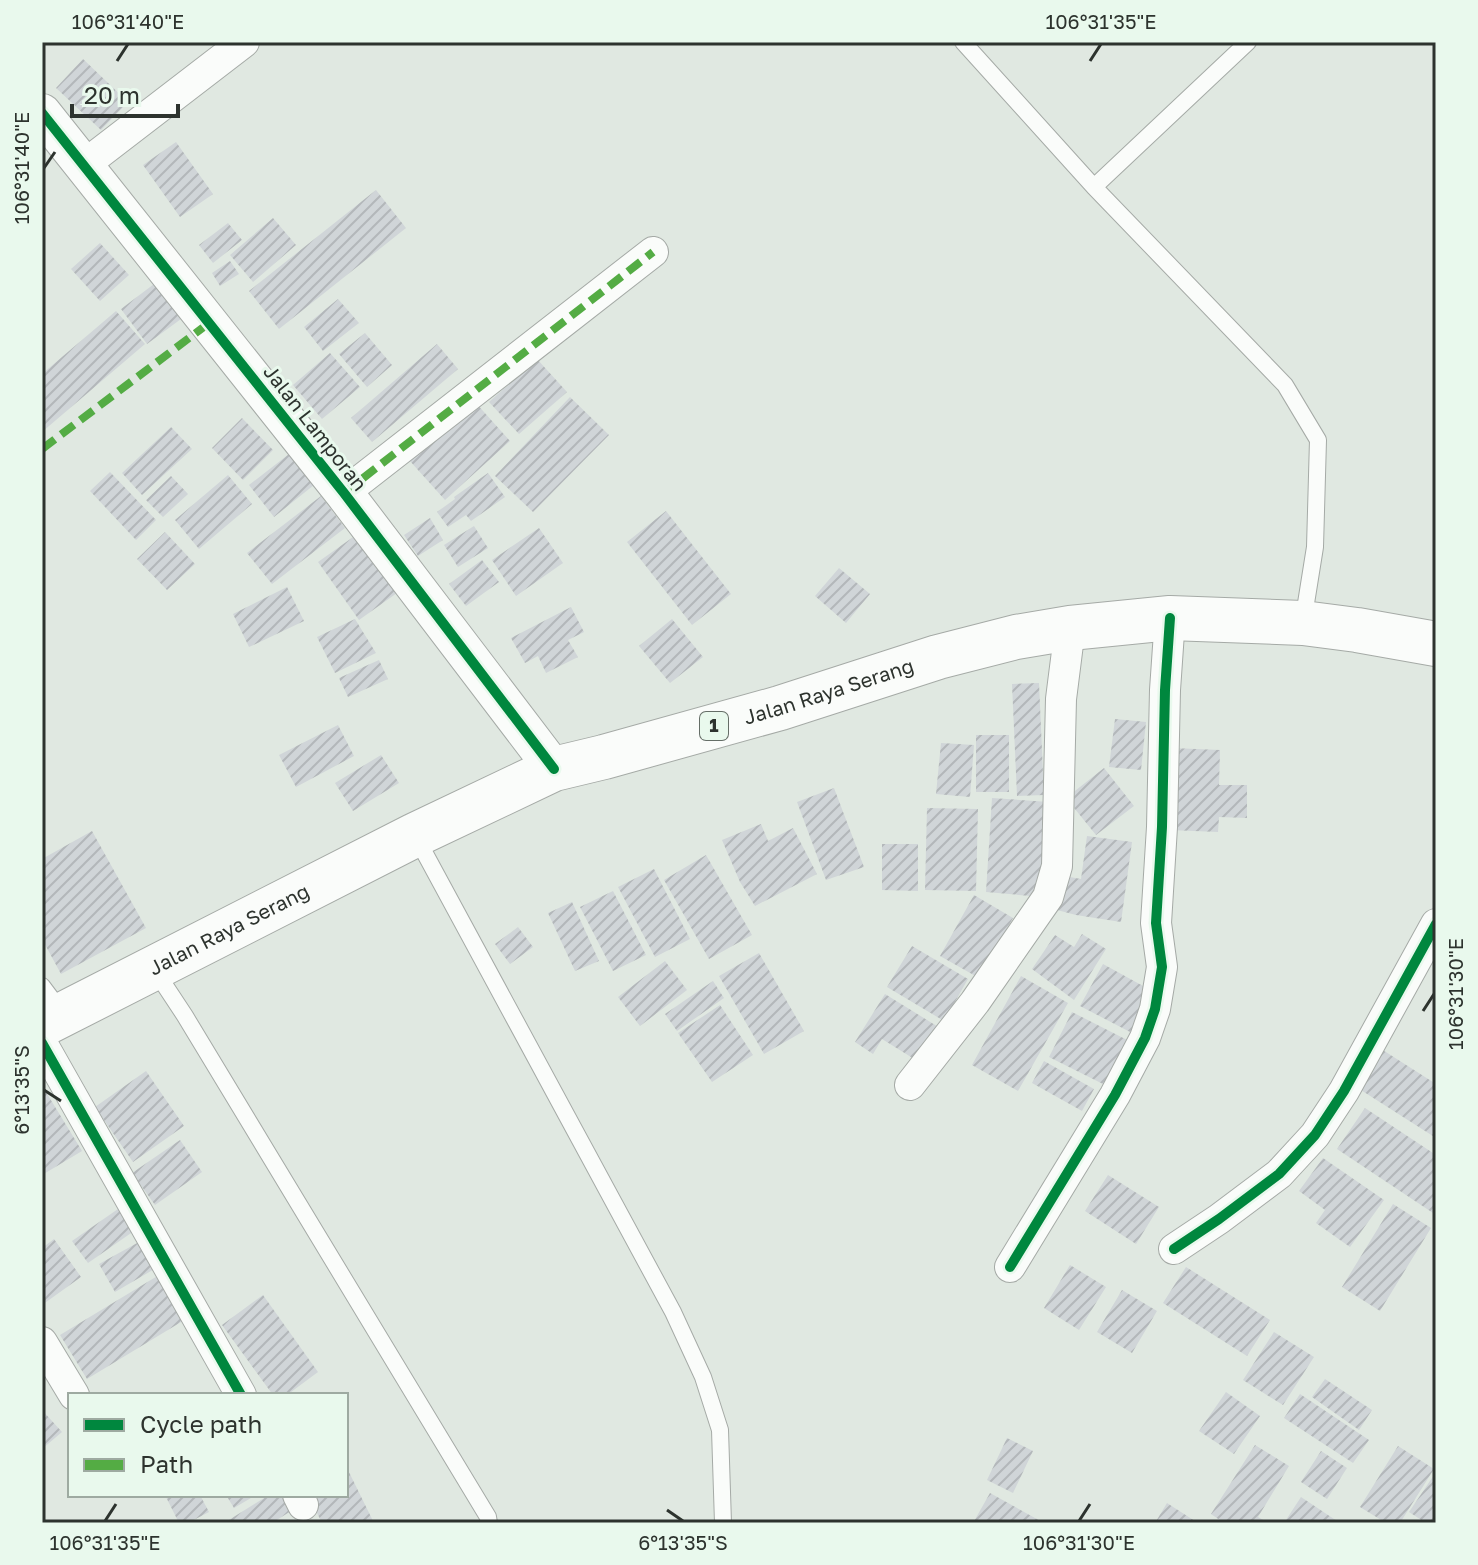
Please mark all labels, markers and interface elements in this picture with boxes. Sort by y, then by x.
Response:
text: 106°31'40"E [72,9,184,33]
text: 106°31'35"E [1045,9,1157,33]
scale bar [72,68,178,118]
text: 20 m [84,80,140,109]
text: 106°31'40"E [9,112,33,224]
street label: Jalan Lamporan [259,360,372,495]
street label: Jalan Raya Serang [741,653,916,728]
road number: 1 [700,712,728,740]
street label: Jalan Raya Serang [145,878,313,980]
text: 106°31'30"E [1443,938,1467,1050]
text: 6°13'35"S [9,1045,33,1135]
legend [68,1393,348,1497]
text: Cycle path [140,1409,262,1438]
text: Path [140,1449,193,1478]
text: 106°31'35"E [49,1530,161,1554]
text: 6°13'35"S [638,1530,728,1554]
text: 106°31'30"E [1023,1530,1135,1554]

